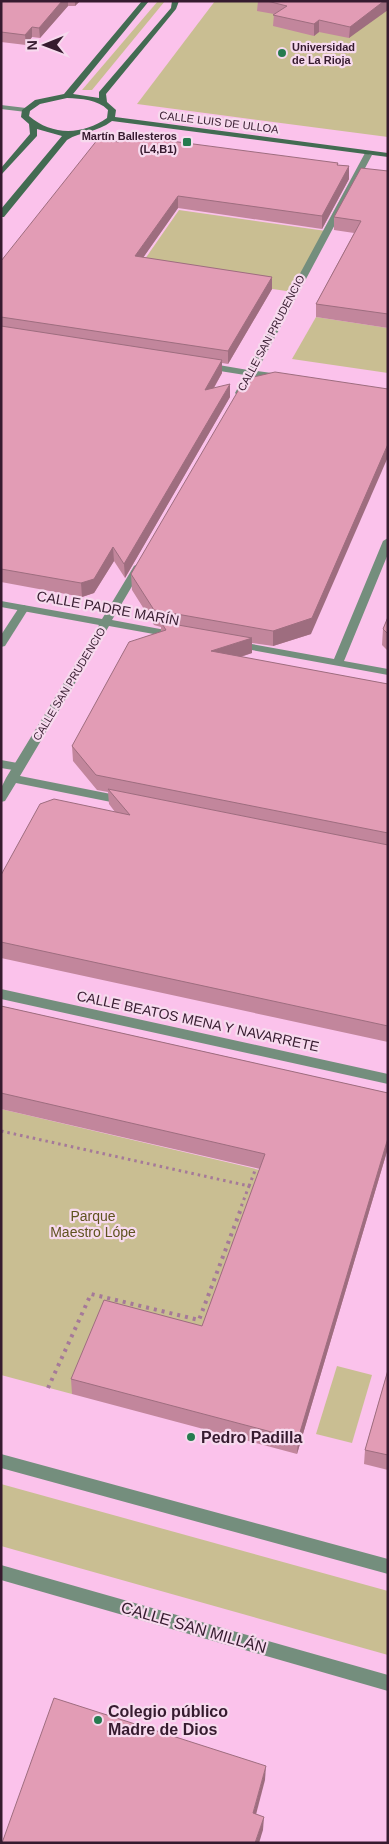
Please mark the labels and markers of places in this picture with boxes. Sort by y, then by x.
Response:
place label: Universidad de La Rioja [292,41,355,66]
marker: Universidad de La Rioja [276,47,288,59]
place label: Martín Ballesteros (L4,B1) [82,130,177,155]
marker: Martín Ballesteros (L4,B1) [181,136,193,148]
place label: Pedro Padilla [201,1429,302,1446]
marker: Pedro Padilla [185,1431,197,1443]
place label: Colegio público Madre de Dios [108,1703,228,1738]
marker: Colegio público Madre de Dios [92,1714,104,1726]

